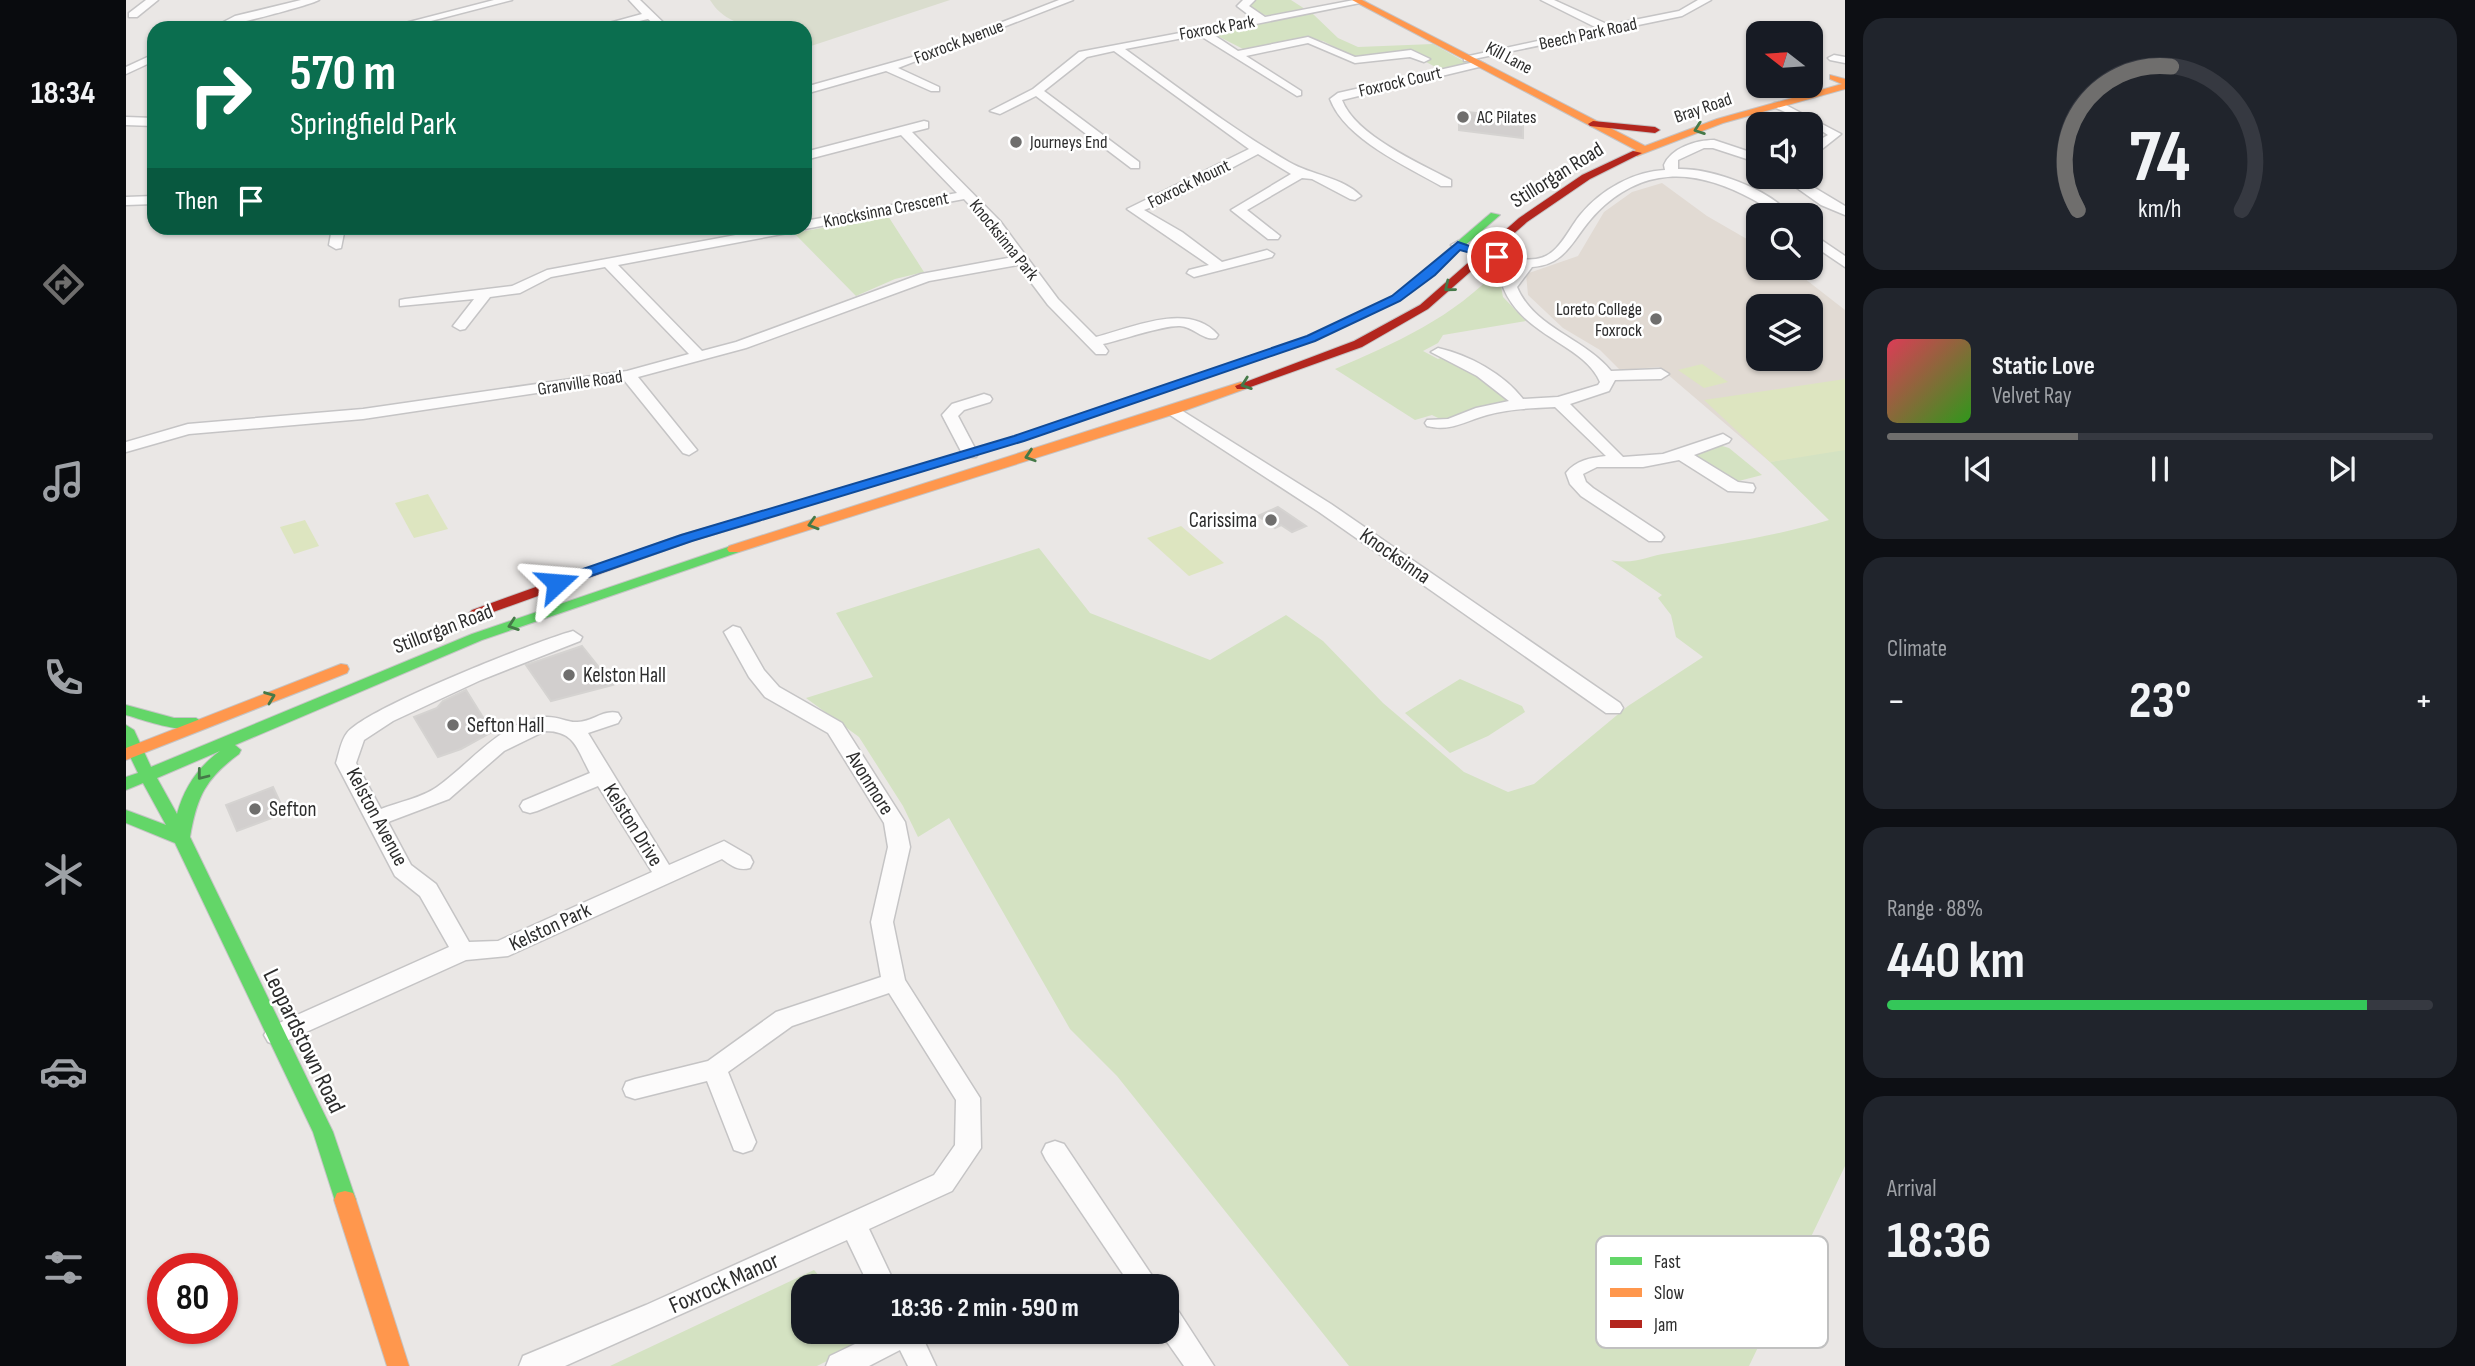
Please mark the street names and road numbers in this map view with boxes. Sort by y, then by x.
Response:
street label: Foxrock Park [1178,11,1256,45]
street label: Beech Park Road [1537,13,1639,55]
street label: Foxrock Avenue [911,15,1007,69]
street label: Kill Lane [1482,37,1536,79]
street label: Foxrock Court [1357,62,1444,102]
street label: Bray Road [1671,88,1735,128]
street label: Stillorgan Road [1506,137,1608,213]
street label: Foxrock Mount [1144,155,1234,213]
street label: Knocksinna Crescent [822,187,951,232]
street label: Knocksinna Park [965,195,1043,285]
street label: Granville Road [536,366,624,400]
street label: Knocksinna [1355,523,1435,589]
street label: Stillorgan Road [390,599,496,659]
street label: Avonmore [840,746,899,820]
street label: Kelston Avenue [341,764,413,870]
street label: Kelston Drive [598,779,668,871]
street label: Kelston Park [505,897,595,957]
street label: Leopardstown Road [257,964,351,1118]
street label: Foxrock Manor [665,1246,784,1320]

